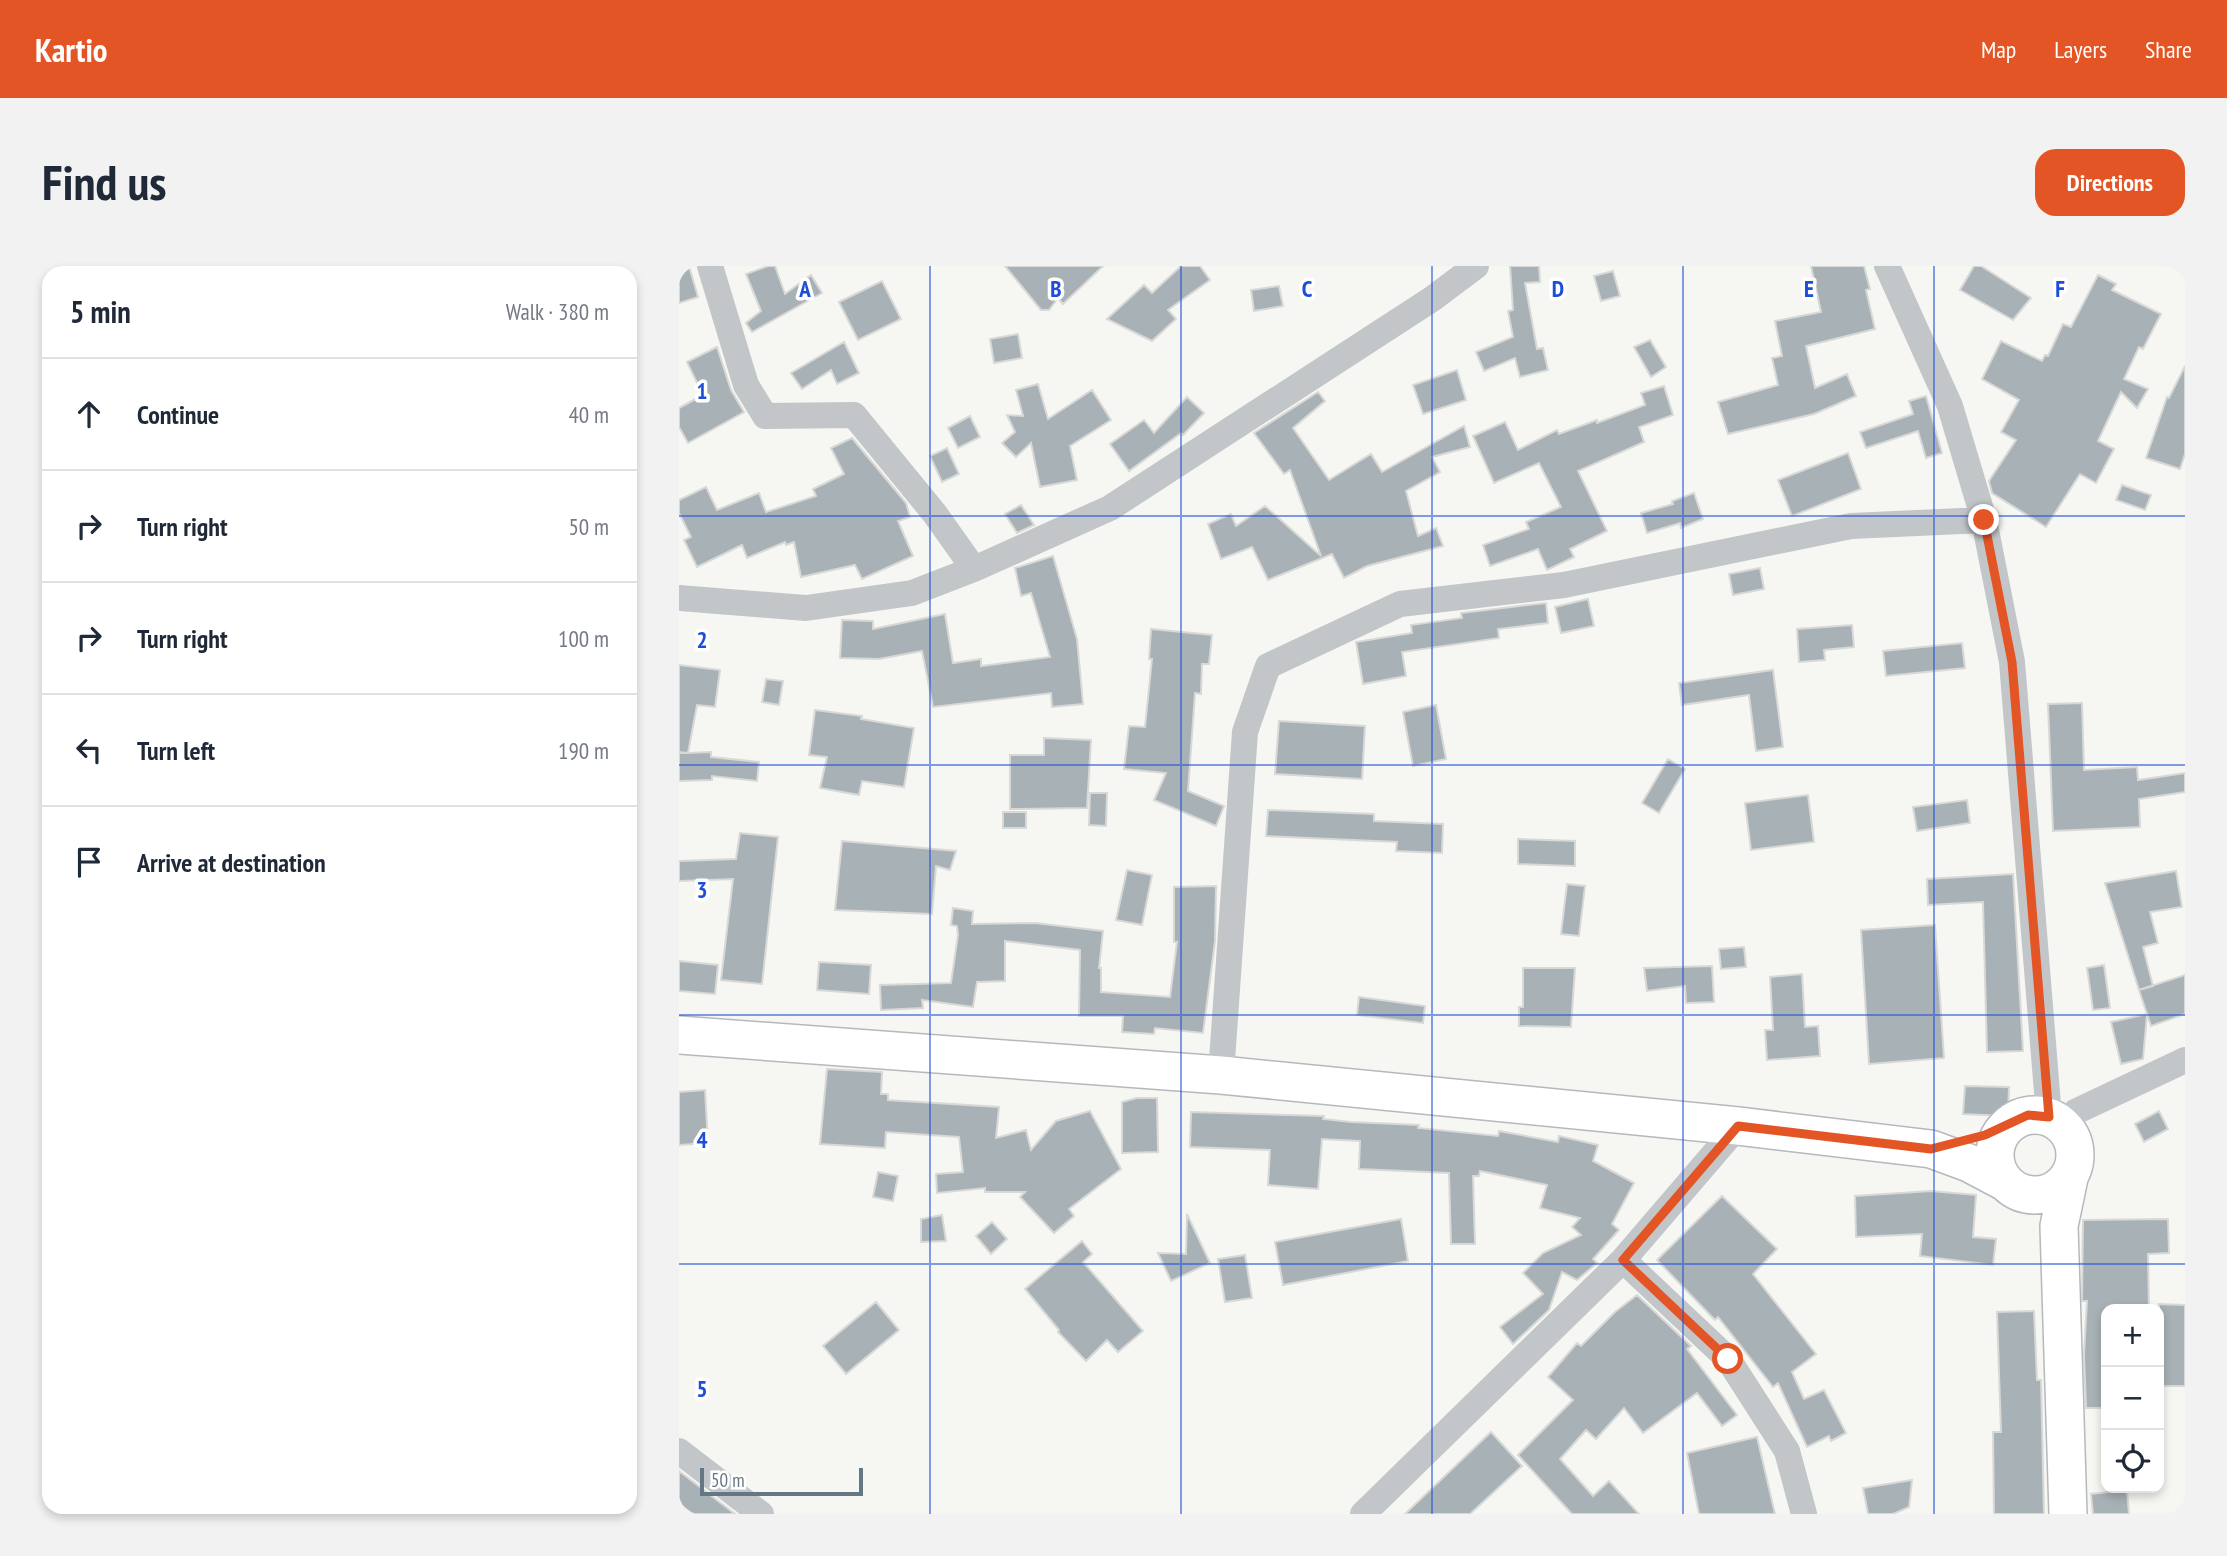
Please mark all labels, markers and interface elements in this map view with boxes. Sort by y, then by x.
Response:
text: Kartio [35,28,108,71]
text: Map [1981,34,2016,65]
text: Layers [2054,34,2107,65]
text: Share [2145,34,2192,65]
button: Directions [2035,149,2185,216]
text: Find us [42,150,166,214]
text: A [798,274,811,303]
text: B [1050,274,1062,303]
text: C [1302,274,1313,303]
text: D [1552,274,1564,303]
text: E [1804,274,1814,303]
text: F [2055,274,2065,303]
text: 5 min [70,292,131,331]
text: Walk · 380 m [506,297,609,326]
text: 1 [697,376,708,405]
icon: ahead [70,395,108,433]
text: Continue [137,398,219,431]
text: 40 m [568,400,609,429]
route end [1968,504,1999,535]
icon: right [70,507,108,545]
text: Turn right [137,510,228,543]
text: 50 m [568,512,609,541]
icon: right [70,619,108,657]
text: Turn right [137,622,228,655]
text: 100 m [558,624,609,653]
text: 2 [697,625,708,654]
icon: left [70,731,108,769]
text: Turn left [137,734,215,767]
text: 190 m [558,736,609,765]
icon: arrive [70,843,108,881]
text: Arrive at destination [137,846,326,879]
text: 3 [697,875,708,904]
text: 4 [697,1125,708,1154]
map controls [2101,1304,2164,1493]
button: + [2101,1304,2164,1367]
route start [1712,1343,1743,1374]
button: − [2101,1367,2164,1430]
text: 5 [697,1374,708,1403]
button: locate [2101,1430,2164,1493]
scale bar [700,1465,863,1497]
text: 50 m [711,1468,745,1492]

